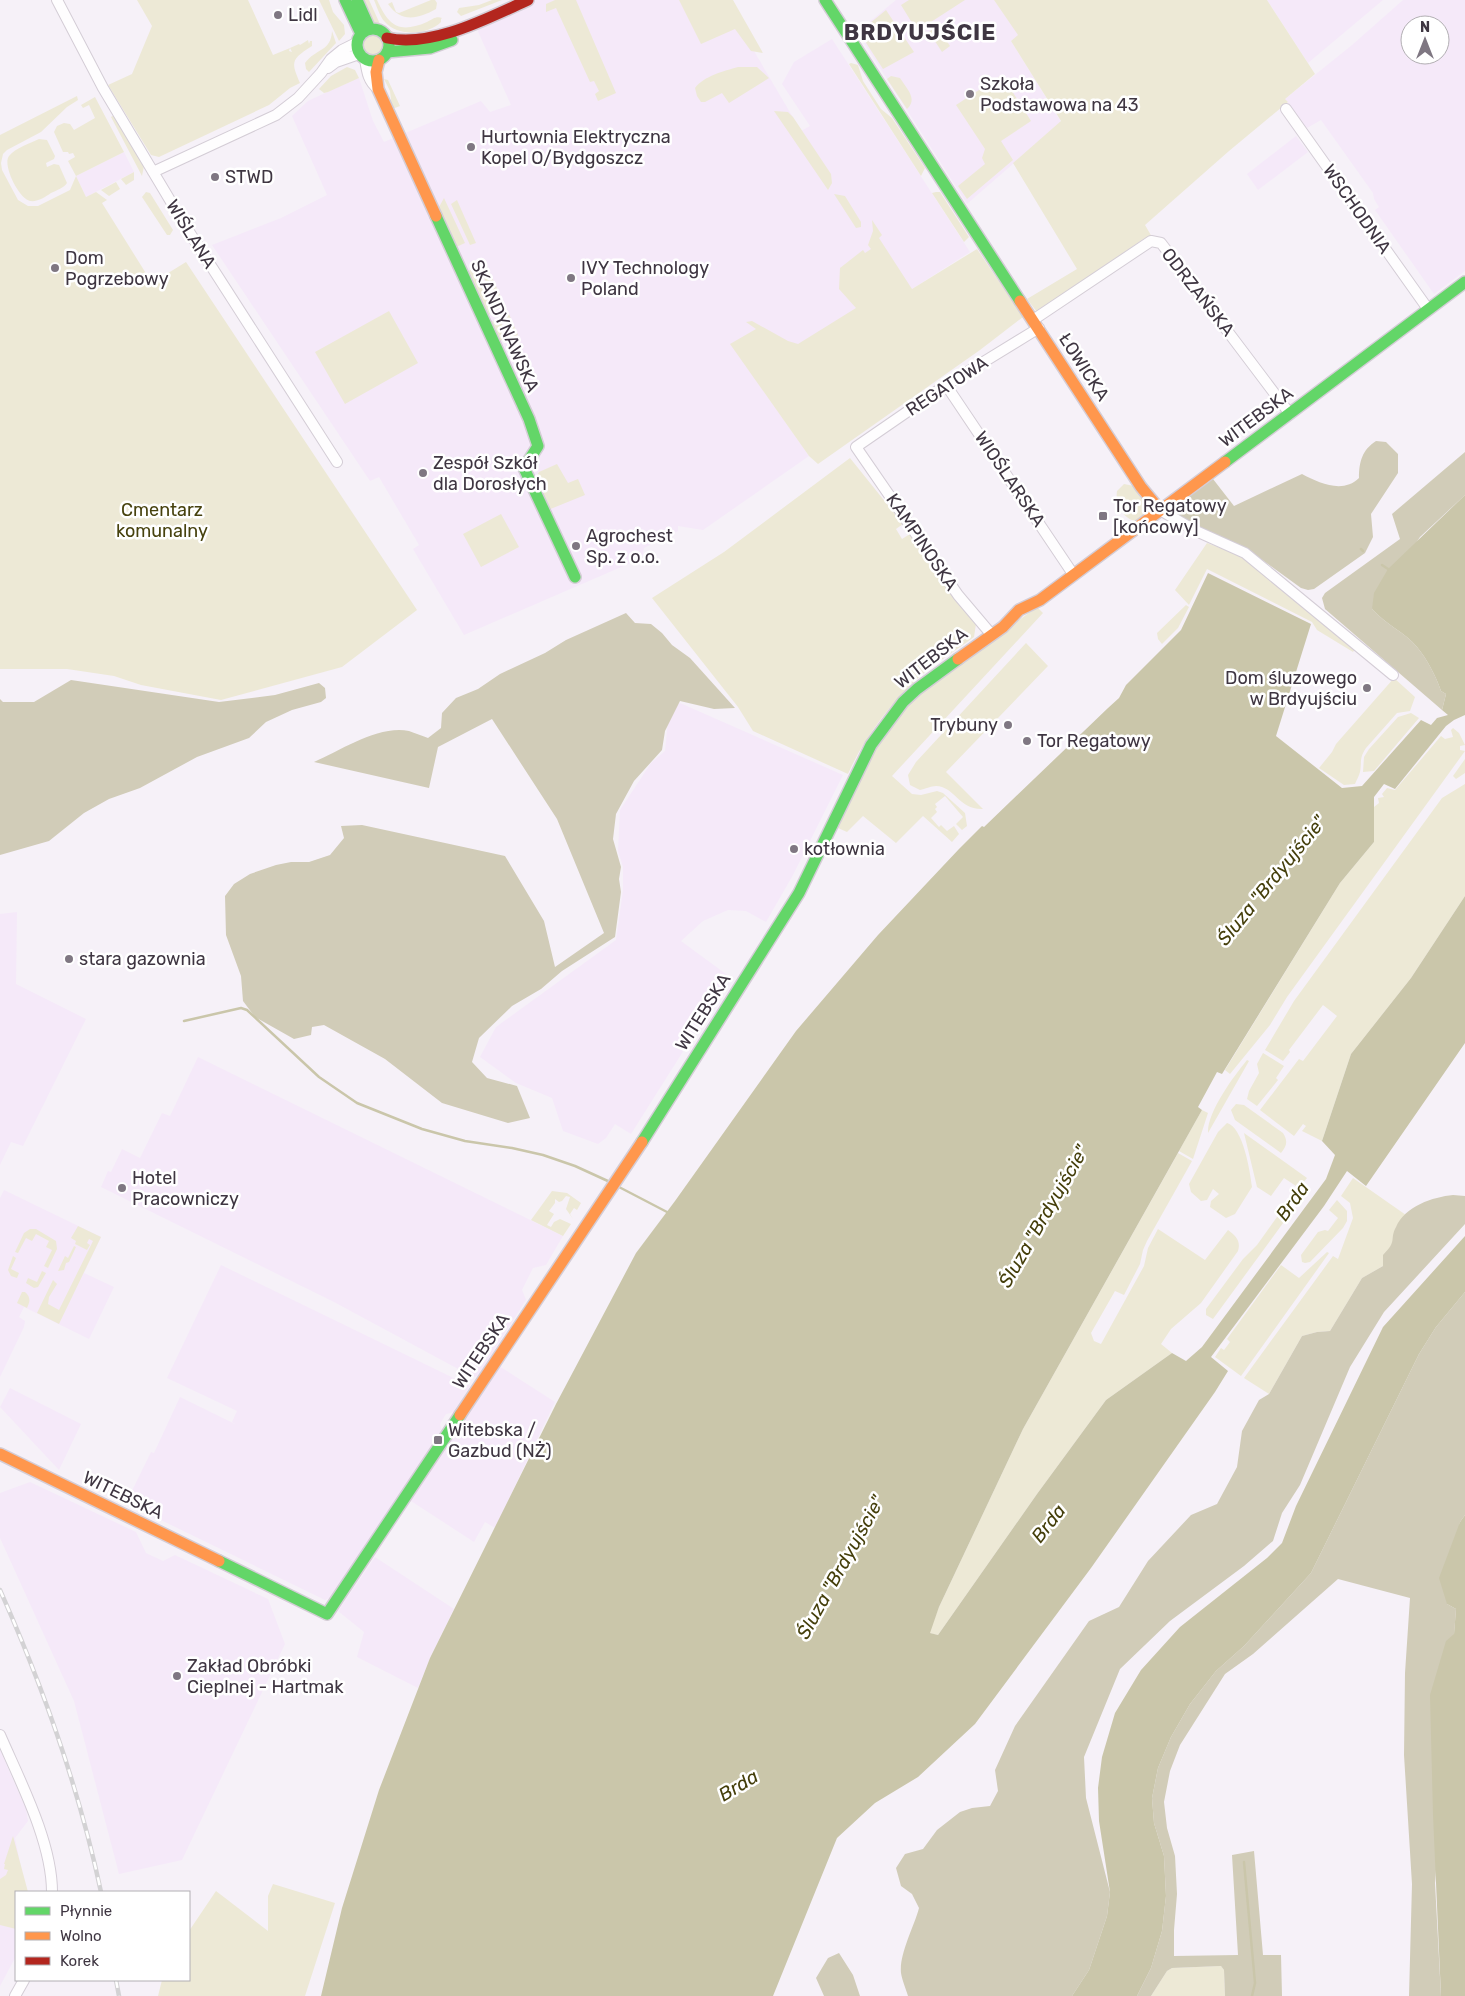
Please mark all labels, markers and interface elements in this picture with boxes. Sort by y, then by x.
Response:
place label: Lidl [288,4,318,26]
marker: Lidl [272,9,284,21]
north arrow [1400,15,1450,65]
district label: BRDYUJŚCIE [844,19,996,46]
text: N [1420,19,1430,36]
place label: Szkoła Podstawowa na 43 [980,73,1139,116]
marker: Szkoła Podstawowa na 43 [964,88,976,100]
place label: Hurtownia Elektryczna Kopel O/Bydgoszcz [481,126,671,169]
marker: Hurtownia Elektryczna Kopel O/Bydgoszcz [465,141,477,153]
street label: WSCHODNIA [1318,160,1396,258]
place label: STWD [225,166,273,188]
marker: STWD [209,171,221,183]
street label: WIŚLANA [161,195,221,273]
street label: ODRZAŃSKA [1157,244,1239,340]
place label: Dom Pogrzebowy [65,247,169,290]
street label: SKANDYNAWSKA [466,256,544,396]
place label: IVY Technology Poland [581,257,709,300]
marker: Dom Pogrzebowy [49,262,61,274]
marker: IVY Technology Poland [565,272,577,284]
street label: ŁOWICKA [1054,329,1114,405]
street label: REGATOWA [902,351,992,421]
street label: WITEBSKA [1215,382,1297,452]
street label: WIOŚLARSKA [970,427,1050,531]
place label: Zespół Szkół dla Dorosłych [433,452,547,495]
marker: Zespół Szkół dla Dorosłych [417,467,429,479]
street label: KAMPINOSKA [881,489,963,595]
place label: Tor Regatowy [końcowy] [1113,495,1227,538]
park label: Cmentarz komunalny [116,499,208,542]
marker: Tor Regatowy [końcowy] [1097,510,1109,522]
place label: Agrochest Sp. z o.o. [586,525,673,568]
marker: Agrochest Sp. z o.o. [570,540,582,552]
street label: WITEBSKA [890,623,972,693]
place label: Dom śluzowego w Brdyujściu [1225,667,1357,710]
marker: Dom śluzowego w Brdyujściu [1361,682,1373,694]
place label: Trybuny [930,714,998,736]
marker: Trybuny [1002,719,1014,731]
place label: Tor Regatowy [1037,730,1151,752]
marker: Tor Regatowy [1021,735,1033,747]
water label: Śluza "Brdyujście" [1212,810,1331,950]
place label: kotłownia [804,838,885,860]
marker: kotłownia [788,843,800,855]
place label: stara gazownia [79,948,206,970]
marker: stara gazownia [63,953,75,965]
street label: WITEBSKA [671,969,735,1055]
water label: Śluza "Brdyujście" [993,1140,1094,1291]
place label: Hotel Pracowniczy [132,1167,239,1210]
water label: Brda [1271,1177,1314,1225]
marker: Hotel Pracowniczy [116,1182,128,1194]
street label: WITEBSKA [448,1309,514,1393]
place label: Witebska / Gazbud (NŻ) [448,1419,552,1462]
marker: Witebska / Gazbud (NŻ) [432,1434,444,1446]
street label: WITEBSKA [79,1466,167,1524]
water label: Śluza "Brdyujście" [792,1491,890,1643]
water label: Brda [1026,1500,1070,1547]
place label: Zakład Obróbki Cieplnej - Hartmak [187,1655,344,1698]
marker: Zakład Obróbki Cieplnej - Hartmak [171,1670,183,1682]
water label: Brda [714,1765,762,1806]
legend [15,1891,190,1981]
text: Płynnie [60,1902,112,1920]
text: Wolno [60,1927,102,1945]
text: Korek [60,1952,99,1970]

